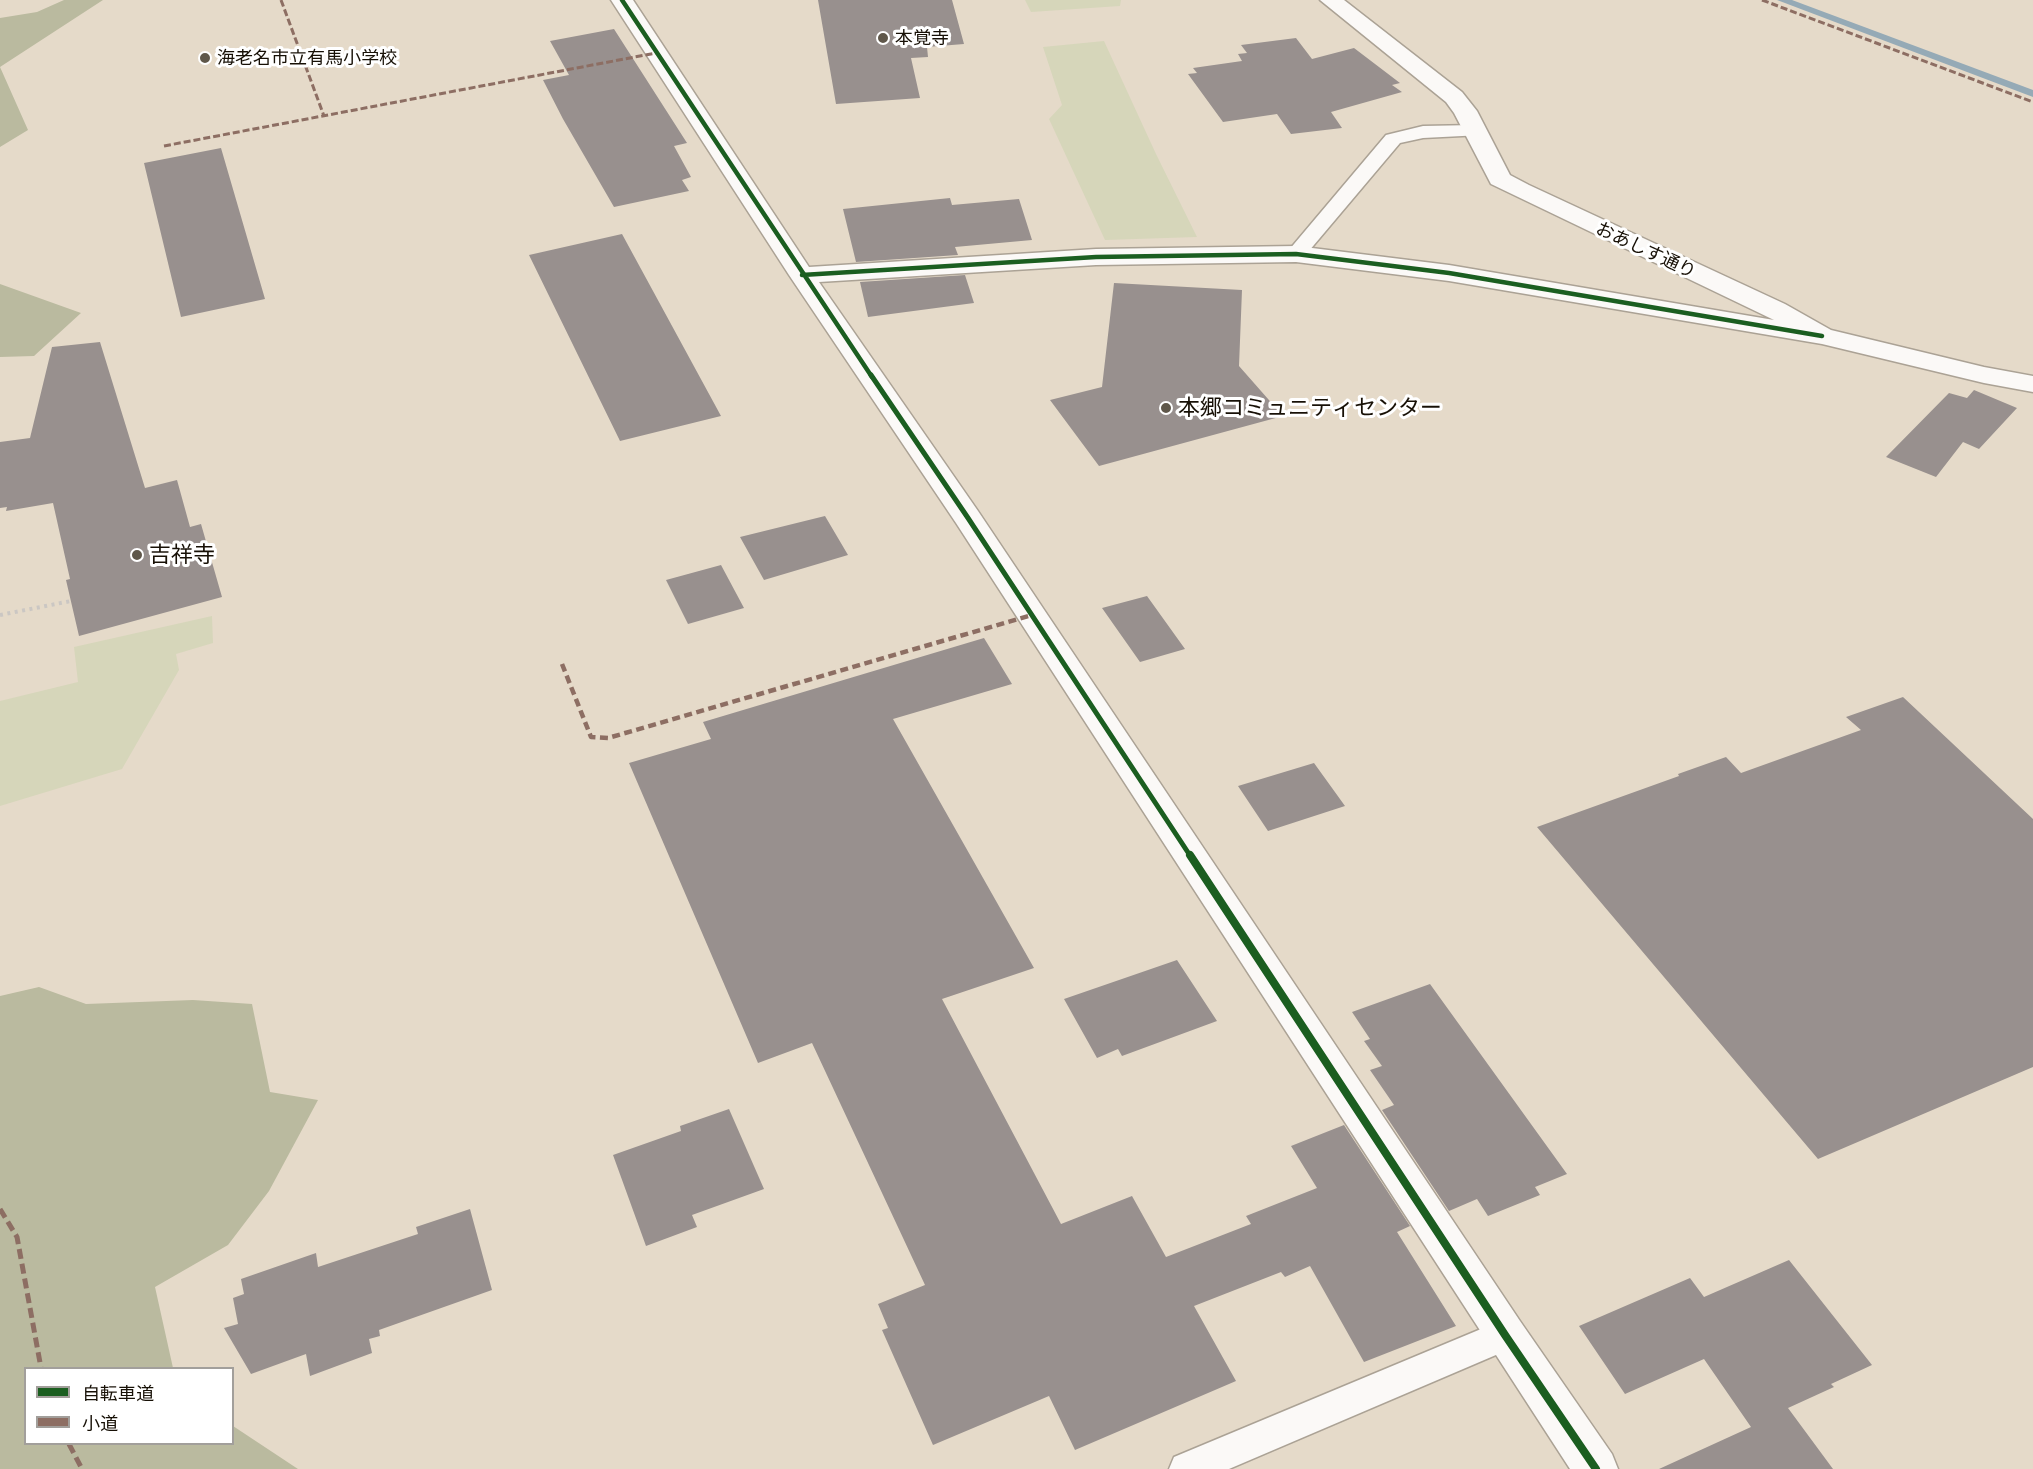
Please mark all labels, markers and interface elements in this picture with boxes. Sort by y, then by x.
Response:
place label: 本覚寺 [895,27,949,49]
marker: 本覚寺 [876,31,890,45]
place label: 海老名市立有馬小学校 [217,47,397,69]
marker: 海老名市立有馬小学校 [198,51,212,65]
street label: おあしす通り [1592,217,1700,283]
place label: 本郷コミュニティセンター [1178,395,1442,421]
marker: 本郷コミュニティセンター [1159,401,1173,415]
place label: 吉祥寺 [149,542,215,568]
marker: 吉祥寺 [130,548,144,562]
legend [24,1367,234,1445]
text: 自転車道 [82,1382,154,1404]
text: 小道 [82,1412,118,1434]

